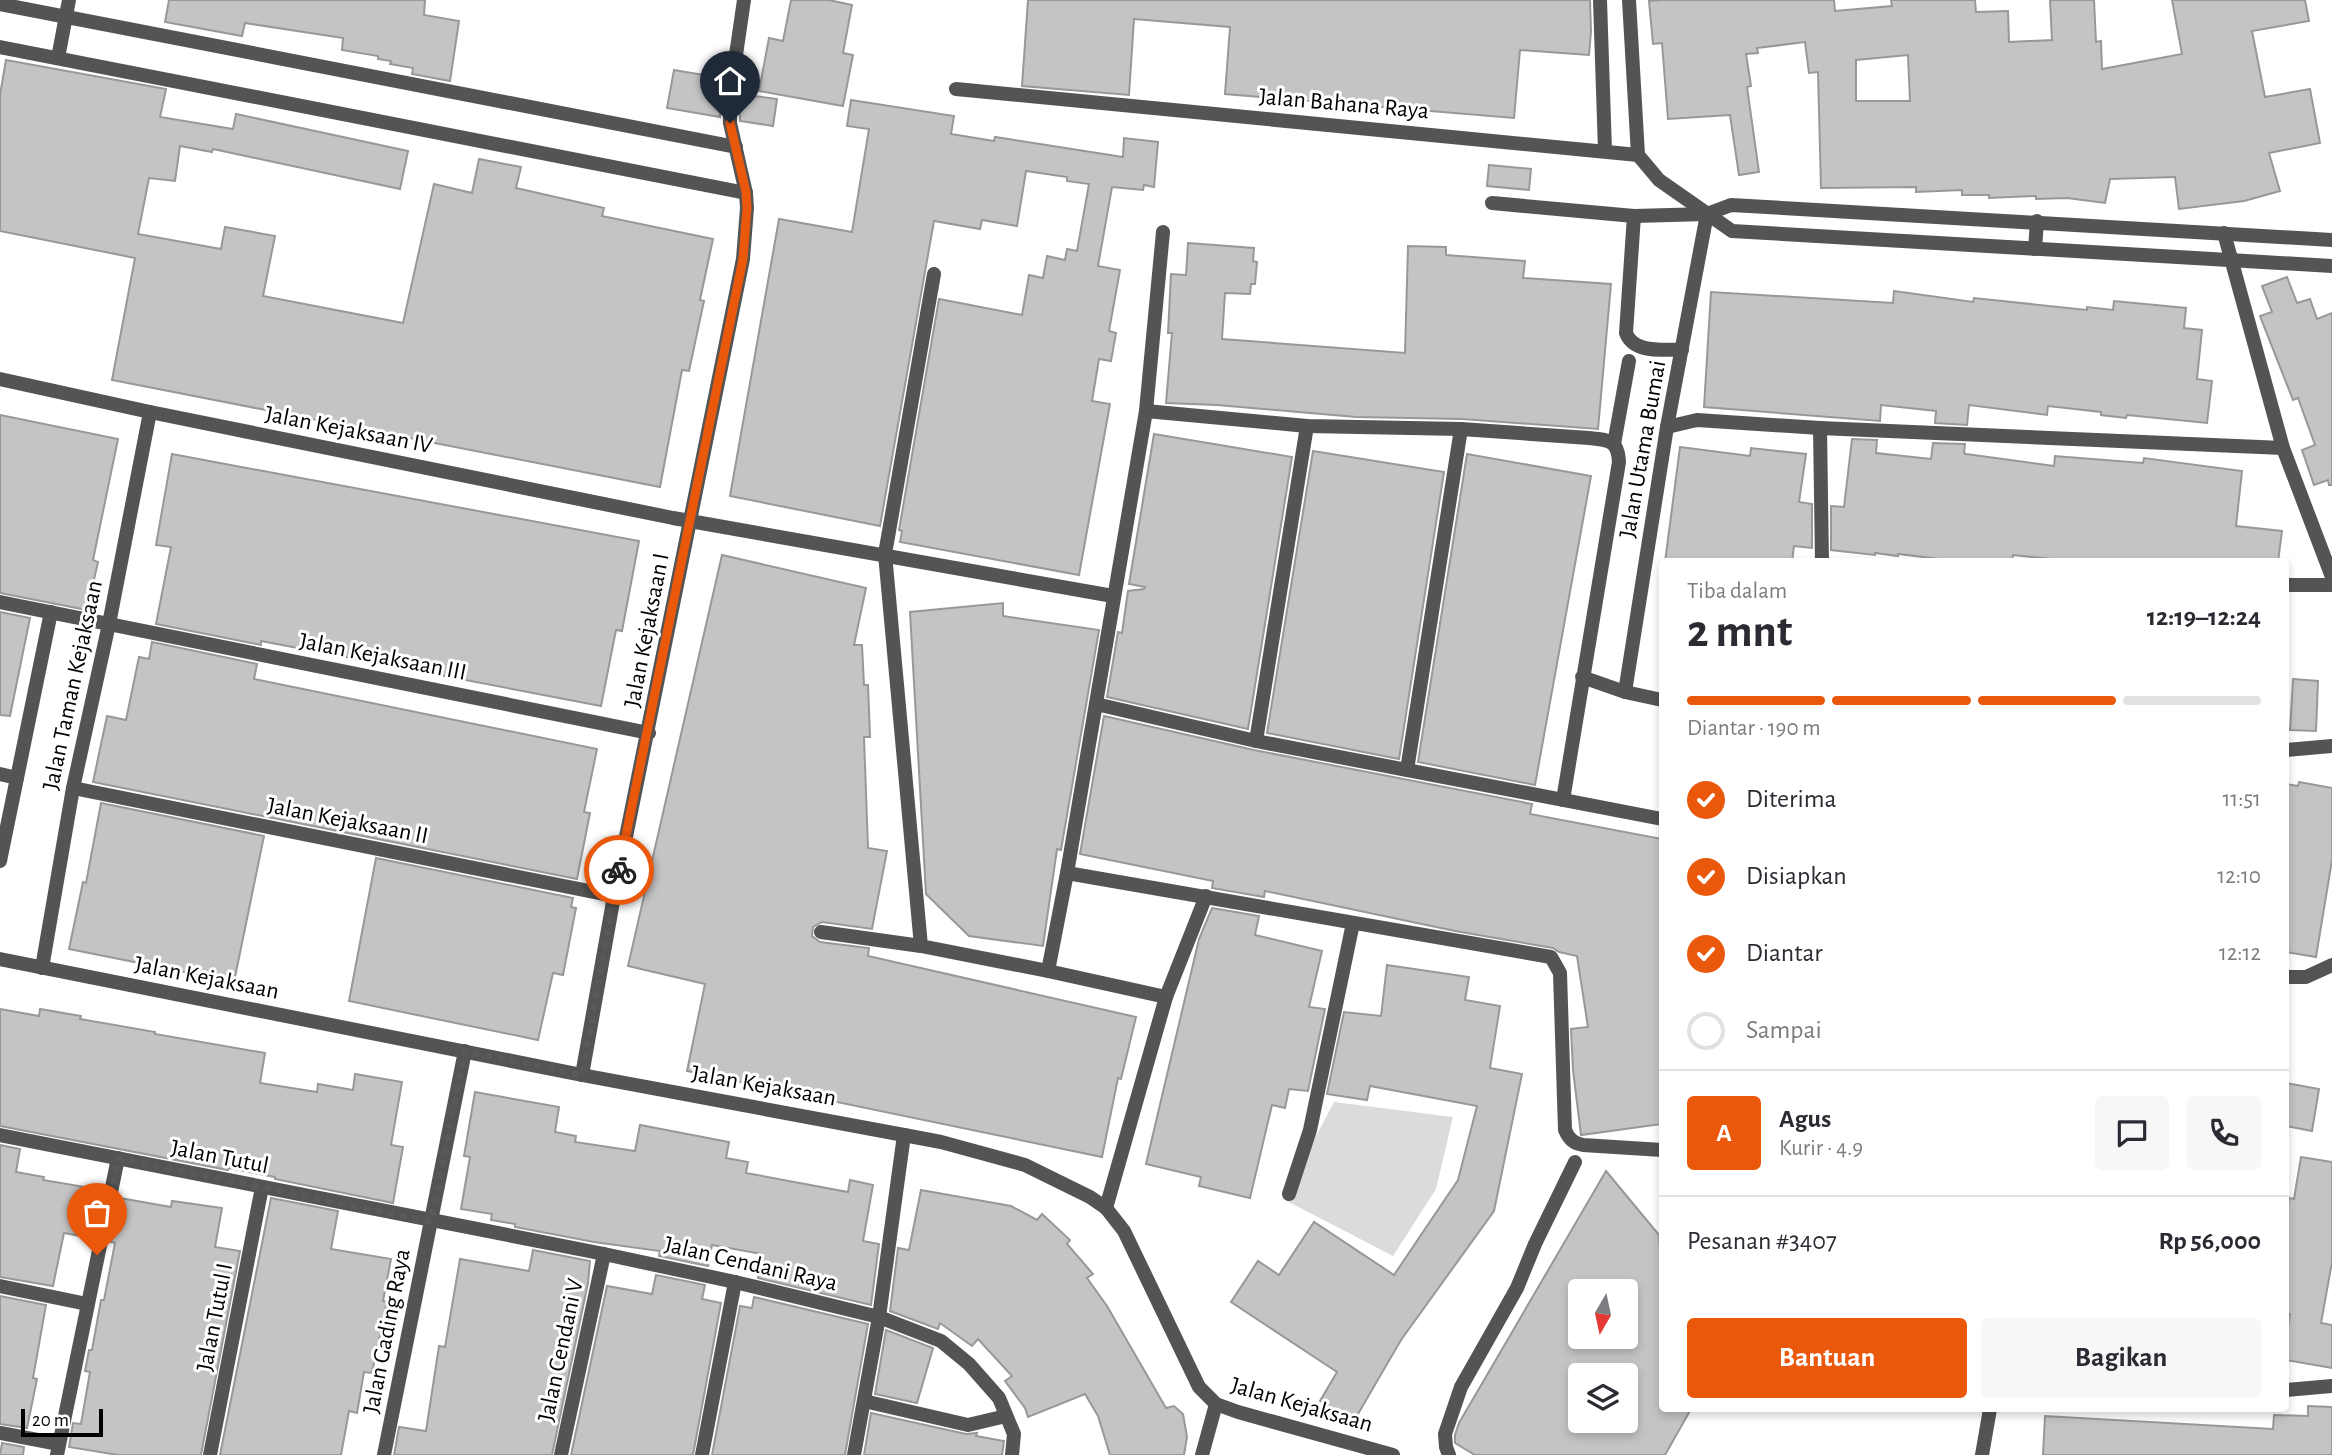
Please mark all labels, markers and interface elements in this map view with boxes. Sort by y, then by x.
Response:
pin [700,51,760,123]
icon: home [711,62,749,100]
street label: Jalan Bahana Raya [1258,85,1430,123]
street label: Jalan Utama Bumai [1616,358,1670,540]
street label: Jalan Kejaksaan IV [263,402,435,458]
street label: Jalan Kejaksaan I [620,551,674,709]
street label: Jalan Taman Kejaksaan [39,578,107,792]
text: Tiba dalam [1687,580,1787,603]
text: 12:19–12:24 [2147,604,2261,630]
text: 2 mnt [1687,609,1792,655]
street label: Jalan Kejaksaan III [297,629,468,685]
text: Diantar · 190 m [1687,717,1821,740]
icon: check [1687,781,1725,819]
text: Diterima [1746,786,1837,812]
text: 11:51 [2222,788,2261,811]
street label: Jalan Kejaksaan II [265,794,430,848]
courier [584,835,654,905]
icon: bike [600,851,638,889]
icon: check [1687,858,1725,896]
text: Disiapkan [1746,863,1847,889]
text: 12:10 [2217,865,2261,888]
icon: check [1687,935,1725,973]
text: Diantar [1746,940,1823,966]
text: 12:12 [2219,942,2261,965]
street label: Jalan Kejaksaan [133,952,281,1004]
text: Sampai [1746,1017,1822,1043]
street label: Jalan Kejaksaan [690,1061,838,1111]
button: chat [2095,1096,2169,1170]
button: phone [2187,1096,2261,1170]
text: Agus [1779,1106,1831,1132]
text: A [1716,1120,1732,1146]
street label: Jalan Tutul [169,1136,271,1178]
text: Kurir · 4.9 [1779,1137,1863,1160]
pin [67,1183,127,1255]
icon: bag [78,1194,116,1232]
text: Pesanan #3407 [1687,1228,1837,1254]
text: Rp 56,000 [2158,1228,2261,1254]
street label: Jalan Cendani Raya [662,1232,840,1296]
street label: Jalan Gading Raya [359,1247,415,1416]
street label: Jalan Tutul I [193,1261,237,1373]
street label: Jalan Cendani V [534,1276,588,1424]
north arrow [1568,1279,1638,1349]
map controls [1568,1279,1638,1433]
button: Bantuan [1687,1318,1967,1398]
button: Bagikan [1981,1318,2261,1398]
button: layers [1568,1363,1638,1433]
street label: Jalan Kejaksaan [1228,1373,1375,1437]
scale bar [21,1406,103,1438]
text: 20 m [32,1411,69,1430]

